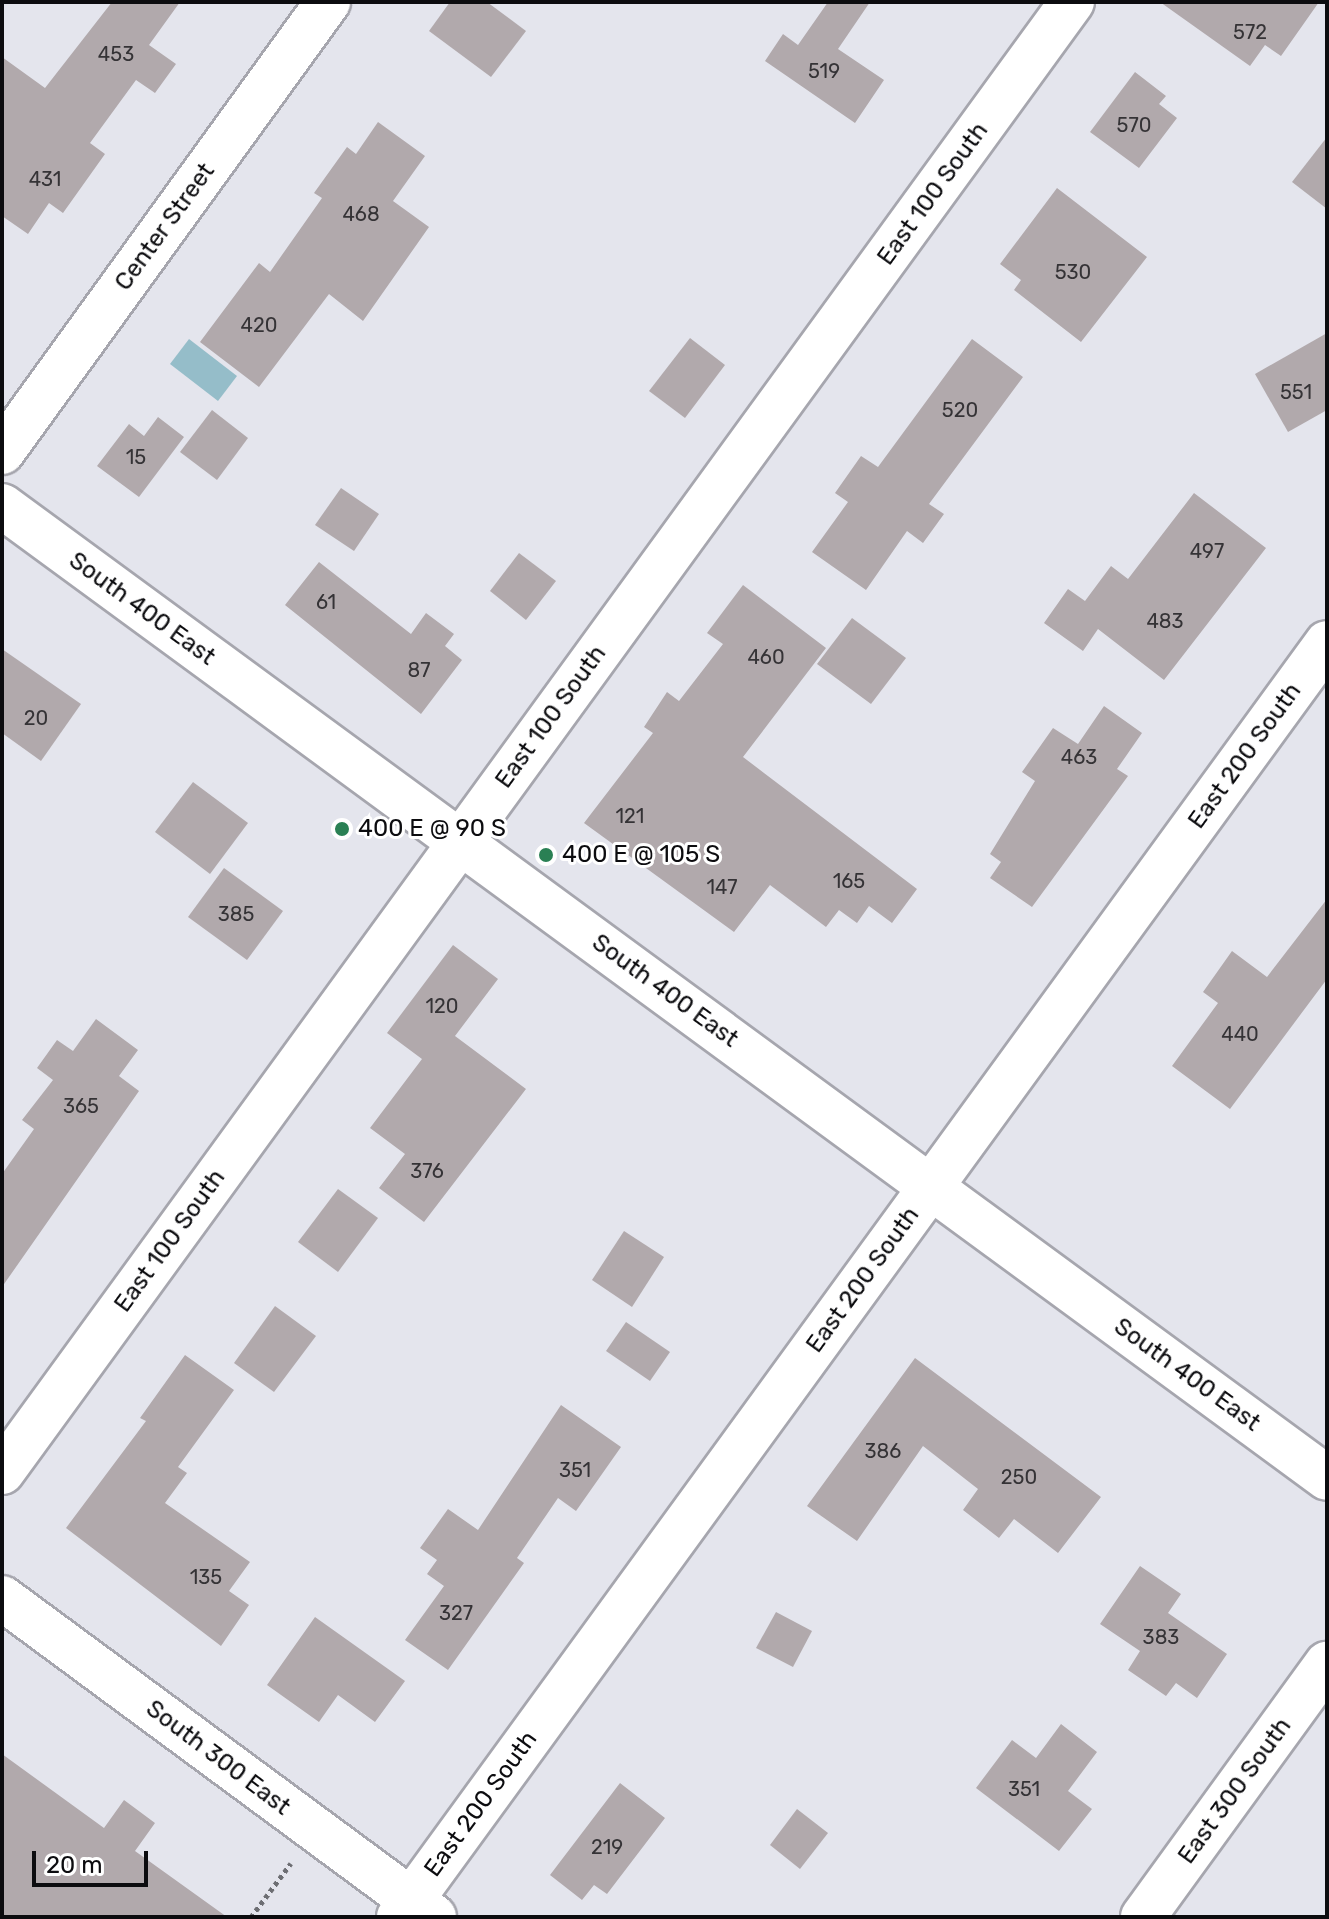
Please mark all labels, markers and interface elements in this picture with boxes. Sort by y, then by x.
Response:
house number: 572 [1233,20,1267,44]
house number: 453 [98,42,134,66]
house number: 519 [808,59,840,83]
house number: 570 [1117,113,1151,137]
street label: East 100 South [872,117,994,271]
street label: Center Street [109,157,221,297]
house number: 431 [29,167,61,191]
house number: 468 [342,202,380,226]
house number: 530 [1055,260,1091,284]
house number: 420 [241,313,277,337]
house number: 551 [1280,380,1312,404]
house number: 520 [942,398,978,422]
house number: 15 [126,445,146,469]
house number: 497 [1190,539,1224,563]
street label: South 400 East [63,546,221,672]
house number: 61 [316,590,336,614]
house number: 483 [1146,609,1184,633]
street label: East 100 South [490,640,612,794]
house number: 460 [747,645,785,669]
house number: 87 [408,658,430,682]
street label: East 200 South [1183,678,1307,834]
house number: 20 [24,706,48,730]
house number: 463 [1061,745,1097,769]
house number: 121 [616,804,644,828]
place label: 400 E @ 90 S [358,815,506,843]
marker: 400 E @ 90 S [333,820,351,838]
place label: 400 E @ 105 S [562,841,720,869]
marker: 400 E @ 105 S [537,846,555,864]
house number: 165 [833,869,865,893]
house number: 147 [707,875,737,899]
house number: 385 [218,902,254,926]
street label: South 400 East [586,928,744,1054]
house number: 120 [426,994,458,1018]
house number: 440 [1221,1022,1259,1046]
house number: 365 [63,1094,99,1118]
house number: 376 [410,1159,444,1183]
street label: East 100 South [109,1164,231,1318]
street label: East 200 South [801,1202,925,1358]
street label: South 400 East [1108,1312,1266,1438]
house number: 386 [865,1439,901,1463]
house number: 351 [559,1458,591,1482]
house number: 250 [1001,1465,1037,1489]
house number: 135 [190,1565,222,1589]
house number: 327 [439,1601,473,1625]
house number: 383 [1143,1625,1179,1649]
street label: South 300 East [140,1694,296,1822]
street label: East 300 South [1172,1712,1298,1870]
street label: East 200 South [419,1726,543,1882]
house number: 351 [1008,1777,1040,1801]
scale bar [36,1835,152,1885]
house number: 219 [591,1835,623,1859]
text: 20 m [46,1851,103,1879]

